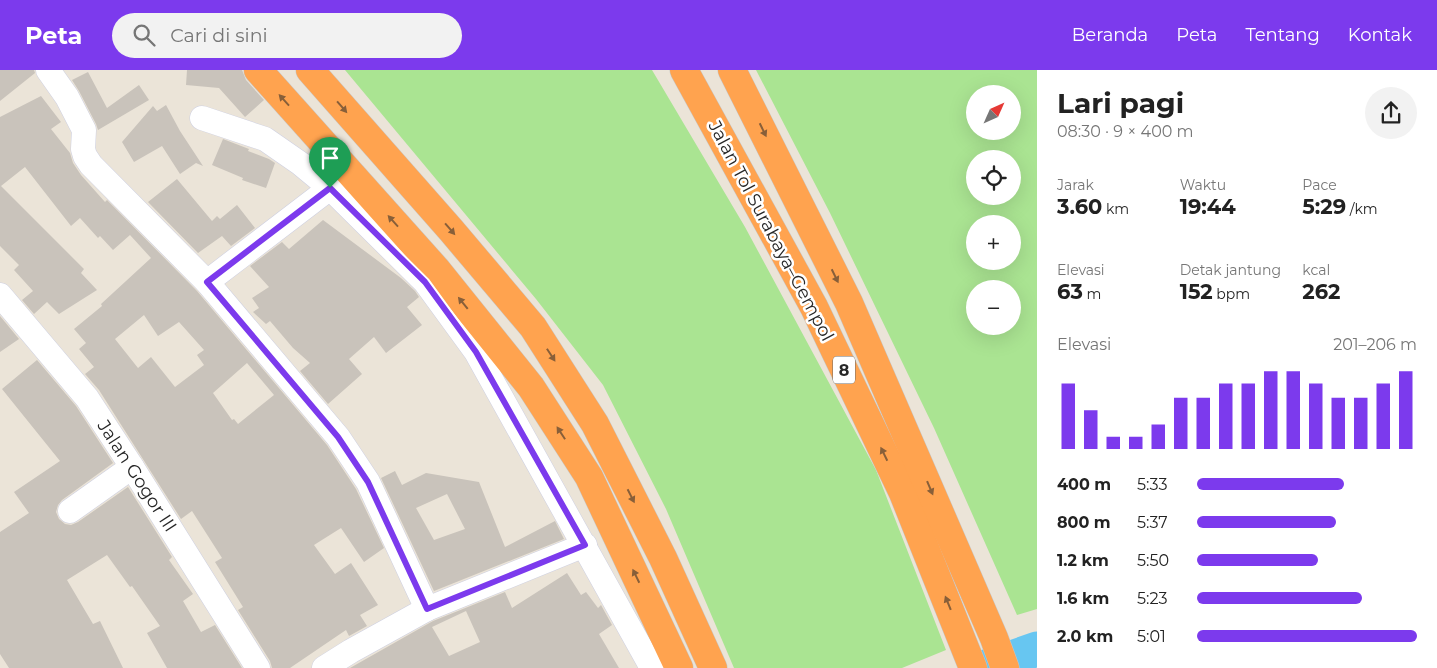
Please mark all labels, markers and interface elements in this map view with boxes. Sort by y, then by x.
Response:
search box [112,13,462,58]
text: Peta [25,21,82,50]
icon: search [130,21,158,49]
text: Cari di sini [170,24,268,47]
text: Beranda [1072,24,1148,46]
text: Peta [1176,24,1217,46]
text: Tentang [1245,24,1320,46]
text: Kontak [1348,24,1412,46]
north arrow [966,85,1021,140]
map controls [966,85,1021,335]
text: Lari pagi [1057,86,1184,120]
button: share [1365,87,1417,139]
one-way arrow [279,94,290,107]
one-way arrow [336,100,348,112]
street label: Jalan Tol Surabaya–Gempol [703,116,839,345]
text: 08:30 · 9 × 400 m [1057,122,1193,141]
one-way arrow [759,123,767,137]
pin [309,137,351,188]
icon: arrive [316,144,344,172]
button: locate [966,150,1021,205]
text: Jarak [1057,176,1094,194]
text: Waktu [1180,176,1226,194]
text: Pace [1302,176,1337,194]
text: 3.60 [1057,194,1102,219]
text: 19:44 [1180,194,1236,219]
text: 5:29 [1302,194,1346,219]
text: km [1102,200,1129,218]
text: /km [1346,200,1378,218]
button: + [966,215,1021,270]
one-way arrow [387,216,399,228]
one-way arrow [444,222,455,235]
text: Elevasi [1057,261,1105,279]
text: Detak jantung [1180,261,1281,279]
text: kcal [1302,261,1330,279]
one-way arrow [831,269,839,283]
text: 63 [1057,279,1083,304]
text: 152 [1180,279,1213,304]
text: 262 [1302,279,1341,304]
button: − [966,280,1021,335]
text: m [1083,285,1101,303]
text: bpm [1213,285,1250,303]
one-way arrow [458,297,469,310]
text: Elevasi [1057,335,1111,354]
text: 201–206 m [1333,335,1417,354]
one-way arrow [546,349,555,362]
road number: 8 [833,356,855,384]
street label: Jalan Gogor III [92,415,181,536]
one-way arrow [556,426,565,440]
one-way arrow [880,447,888,461]
text: 400 m [1057,475,1111,494]
text: 5:33 [1137,475,1167,494]
one-way arrow [926,481,934,495]
one-way arrow [627,489,635,504]
text: 800 m [1057,513,1111,532]
text: 5:37 [1137,513,1168,532]
text: 1.2 km [1057,551,1109,570]
text: 5:50 [1137,551,1169,570]
one-way arrow [632,569,640,584]
text: 1.6 km [1057,589,1109,608]
text: 5:23 [1137,589,1168,608]
one-way arrow [944,595,952,610]
text: 2.0 km [1057,627,1113,646]
text: 5:01 [1137,627,1166,646]

